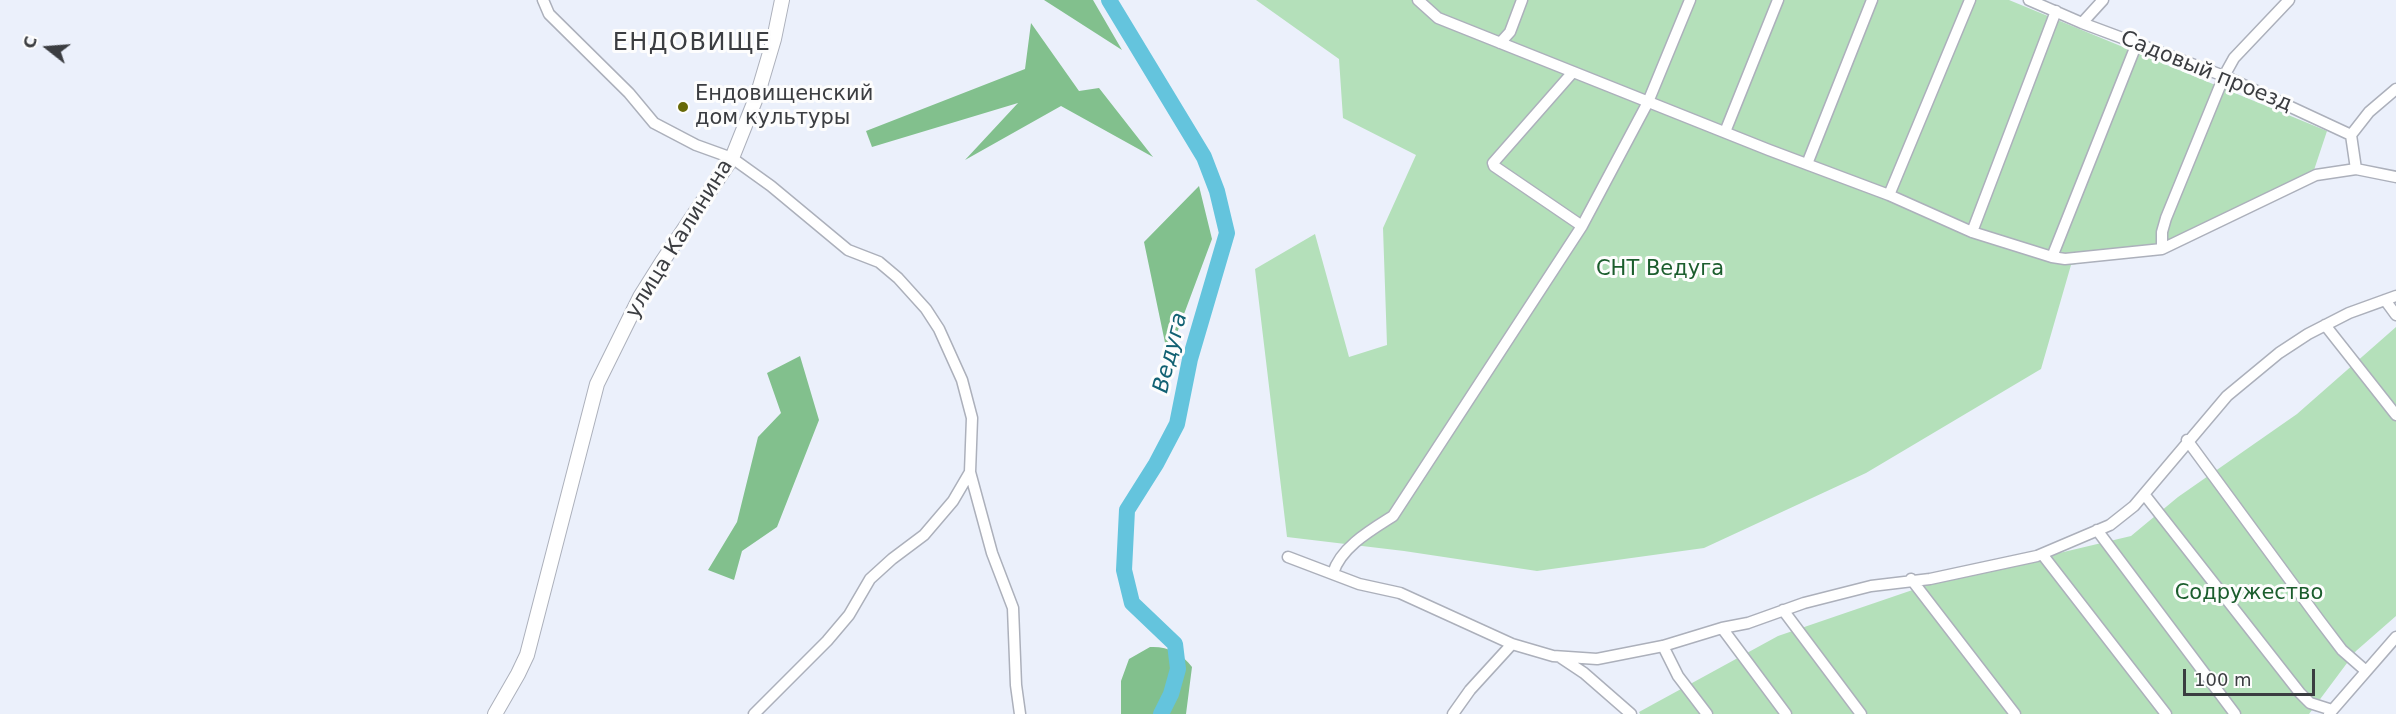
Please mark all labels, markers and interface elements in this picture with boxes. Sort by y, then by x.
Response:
north arrow [18,18,78,78]
street label: Садовый проезд [2117,26,2295,118]
district label: ЕНДОВИЩЕ [613,30,771,58]
text: С [20,34,41,51]
place label: Ендовищенский дом культуры [695,82,873,132]
marker: Ендовищенский дом культуры [676,100,690,114]
street label: улица Калинина [621,155,739,323]
park label: СНТ Ведуга [1596,257,1724,283]
water label: Ведуга [1148,310,1194,396]
park label: Содружество [2175,581,2323,607]
scale bar [2186,657,2318,695]
text: 100 m [2194,669,2252,690]

